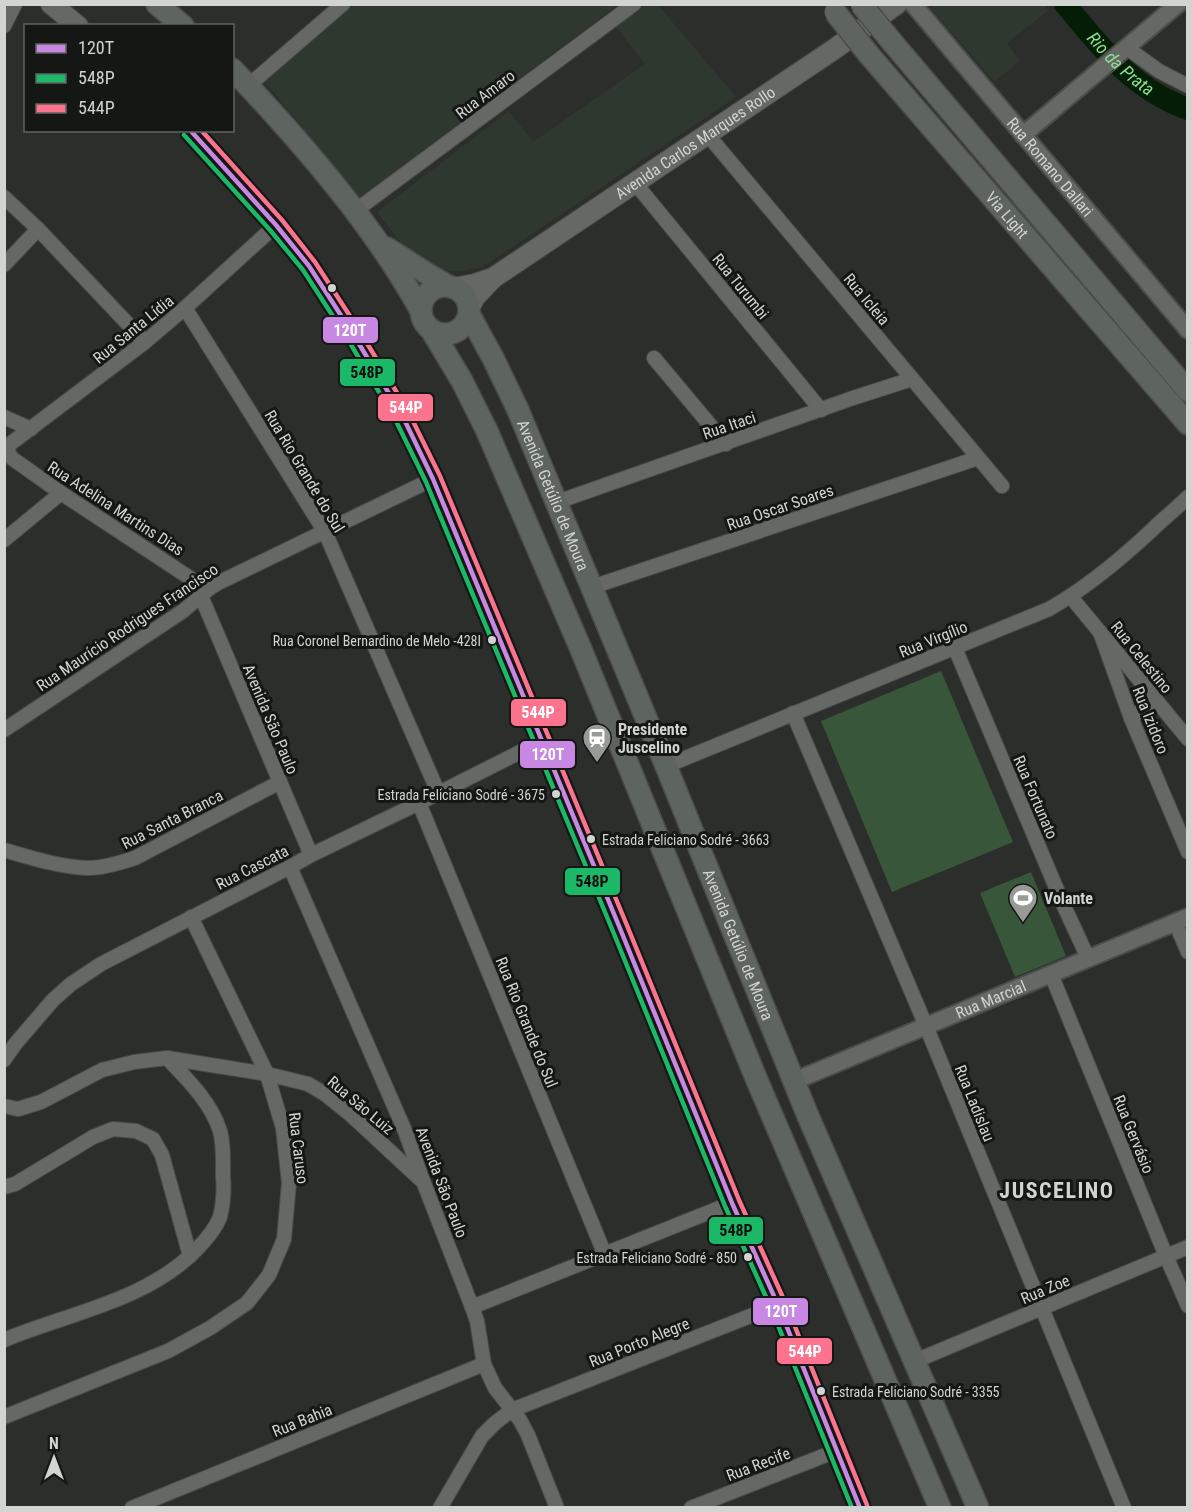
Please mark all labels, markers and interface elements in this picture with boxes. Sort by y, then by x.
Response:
legend [24,24,234,132]
water label: Rio da Prata [1083,28,1158,100]
text: 120T [78,37,114,58]
street label: Rua Amaro [452,66,519,123]
text: 548P [78,67,115,88]
street label: Avenida Carlos Marques Rollo [612,82,779,203]
text: 544P [78,97,115,118]
street label: Rua Romano Dallari [1003,114,1097,221]
street label: Via Light [982,188,1032,243]
street label: Rua Turumbi [708,250,773,323]
street label: Rua Icleia [840,270,894,329]
unlabelled marker [326,282,338,294]
street label: Rua Santa Lídia [89,291,177,368]
line badge: 120T [322,316,379,344]
text: 120T [334,321,367,340]
line badge: 548P [339,358,396,387]
text: 548P [350,363,384,382]
line badge: 544P [377,393,434,422]
text: 544P [389,398,423,417]
street label: Rua Rio Grande do Sul [261,407,349,536]
street label: Rua Itaci [700,408,758,443]
street label: Avenida Getúlio de Moura [513,417,593,574]
street label: Rua Adelina Martins Dias [44,457,187,560]
street label: Rua Oscar Soares [724,480,836,535]
street label: Rua Maurício Rodrigues Francisco [33,559,222,695]
street label: Rua Virgílio [896,617,970,662]
street label: Rua Celestino [1107,618,1176,697]
place label: Rua Coronel Bernardino de Melo -428I [273,633,481,649]
marker: Rua Coronel Bernardino de Melo -428I [486,634,498,646]
street label: Avenida São Paulo [239,661,302,777]
street label: Rua Izidoro [1128,684,1173,757]
line badge: 544P [510,698,567,727]
text: 544P [521,703,555,722]
place label: Presidente Juscelino [618,720,688,757]
station icon: Presidente Juscelino [581,722,613,764]
line badge: 120T [519,740,576,769]
text: 120T [532,745,565,764]
street label: Rua Fortunato [1009,753,1062,842]
street label: Rua Santa Branca [118,786,226,853]
place label: Estrada Feliciano Sodré - 3675 [377,787,545,803]
marker: Estrada Feliciano Sodré - 3675 [550,788,562,800]
place label: Estrada Feliciano Sodré - 3663 [602,832,770,848]
marker: Estrada Feliciano Sodré - 3663 [585,833,597,845]
street label: Rua Cascata [213,841,292,894]
street label: Avenida Getúlio de Moura [699,866,777,1023]
line badge: 548P [564,867,621,896]
text: 548P [575,872,609,891]
sports icon: Volante [1007,882,1039,924]
place label: Volante [1044,889,1093,908]
street label: Rua Rio Grande do Sul [492,954,561,1090]
street label: Rua Marcial [953,977,1029,1023]
street label: Rua Ladislau [951,1062,998,1144]
street label: Rua São Luiz [324,1072,398,1139]
street label: Rua Gervásio [1109,1092,1158,1176]
street label: Rua Caruso [285,1111,312,1185]
street label: Avenida São Paulo [412,1124,471,1240]
district label: JUSCELINO [999,1178,1115,1203]
line badge: 548P [708,1216,764,1245]
text: 548P [719,1221,753,1240]
place label: Estrada Feliciano Sodré - 850 [576,1250,737,1266]
marker: Estrada Feliciano Sodré - 850 [742,1251,754,1263]
street label: Rua Zoe [1018,1271,1073,1308]
line badge: 120T [752,1297,809,1326]
text: 120T [765,1302,798,1321]
street label: Rua Porto Alegre [586,1314,692,1371]
line badge: 544P [776,1337,833,1365]
text: 544P [788,1342,822,1361]
place label: Estrada Feliciano Sodré - 3355 [832,1384,1000,1400]
marker: Estrada Feliciano Sodré - 3355 [815,1385,827,1397]
street label: Rua Bahia [269,1400,335,1441]
north arrow [24,1428,84,1488]
text: N [49,1434,59,1453]
street label: Rua Recife [723,1444,793,1485]

